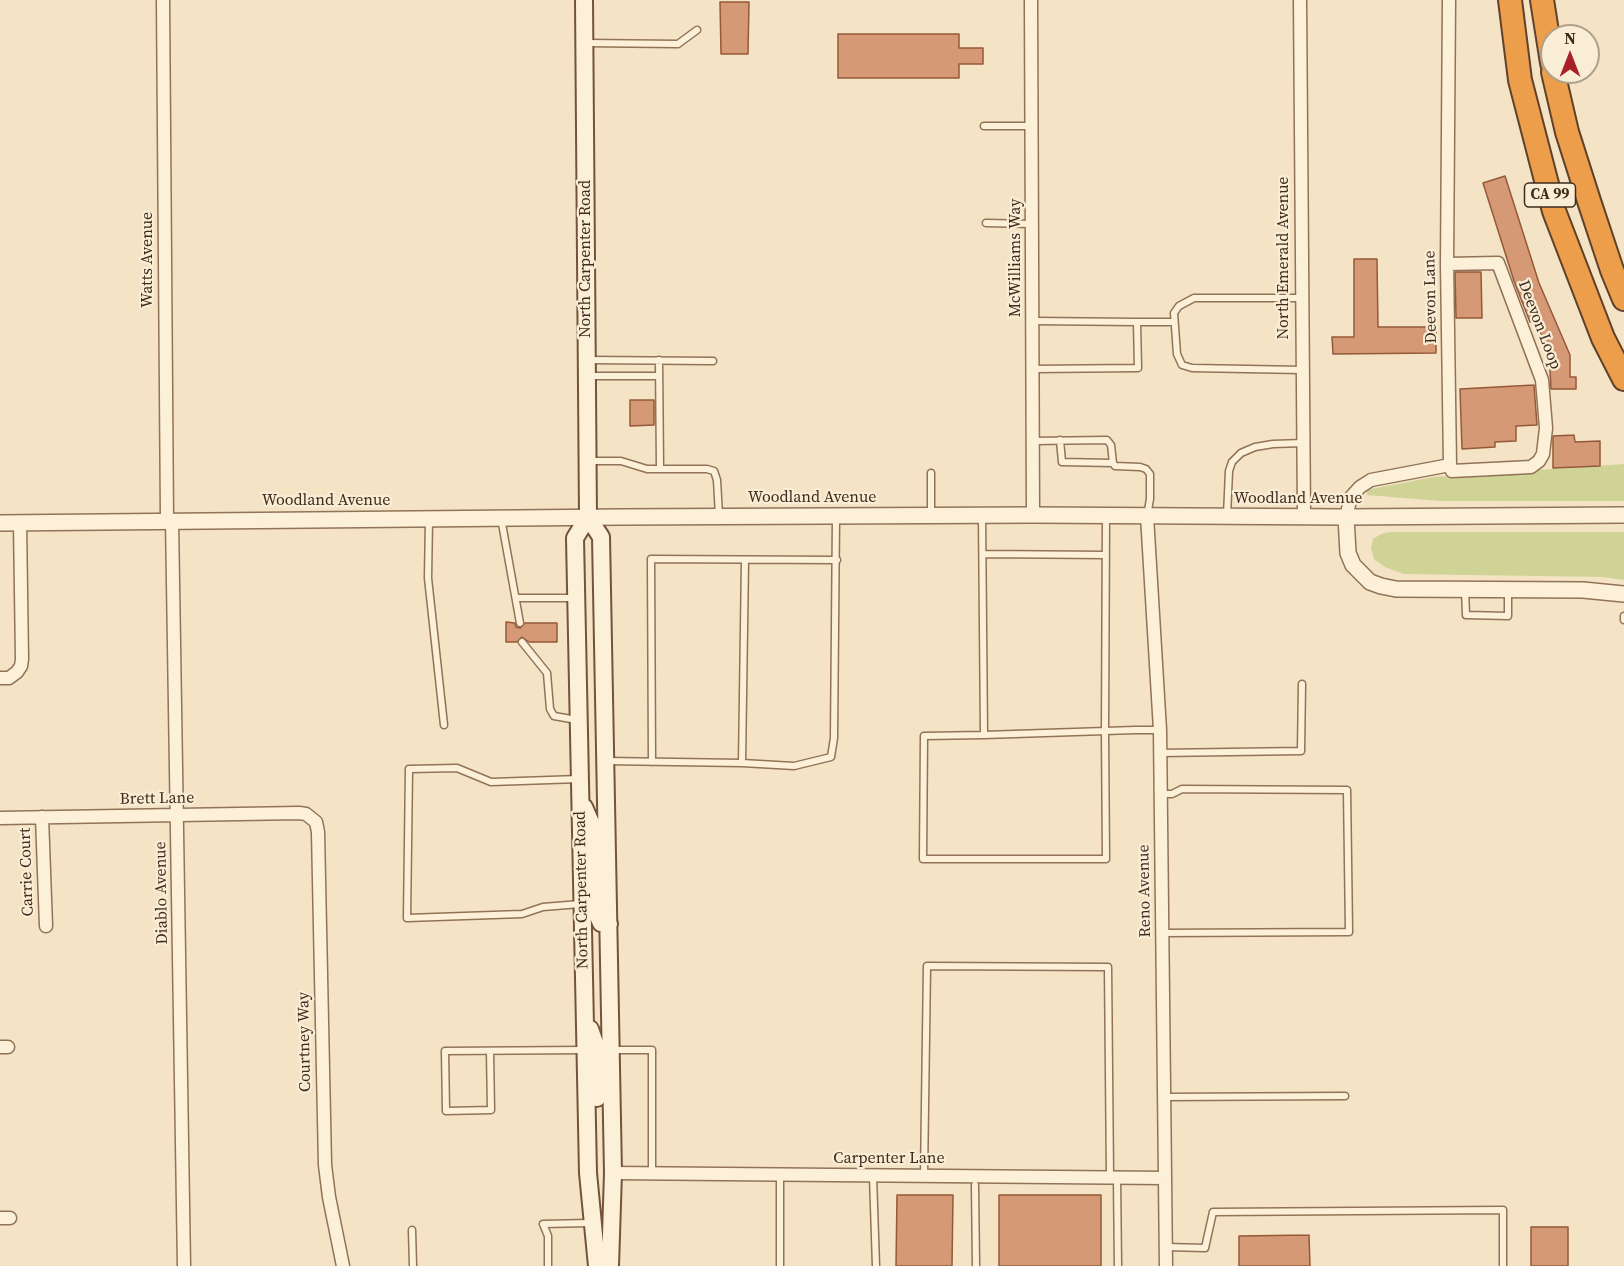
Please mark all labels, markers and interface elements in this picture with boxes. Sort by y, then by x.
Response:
north arrow [1540,24,1600,84]
text: N [1564,27,1576,49]
street label: North Emerald Avenue [1274,176,1294,340]
street label: North Carpenter Road [576,180,596,338]
road number: CA 99 [1524,183,1576,207]
street label: McWilliams Way [1006,199,1026,317]
street label: Watts Avenue [138,212,158,308]
street label: Deevon Lane [1421,250,1441,344]
street label: Deevon Loop [1513,278,1565,372]
street label: Woodland Avenue [748,488,876,508]
street label: Woodland Avenue [1234,489,1362,509]
street label: Woodland Avenue [262,491,390,511]
street label: Brett Lane [120,789,194,809]
street label: North Carpenter Road [571,811,593,969]
street label: Carrie Court [16,827,38,917]
street label: Diablo Avenue [152,841,172,945]
street label: Reno Avenue [1135,844,1155,938]
street label: Courtney Way [295,992,315,1092]
street label: Carpenter Lane [833,1149,945,1169]

